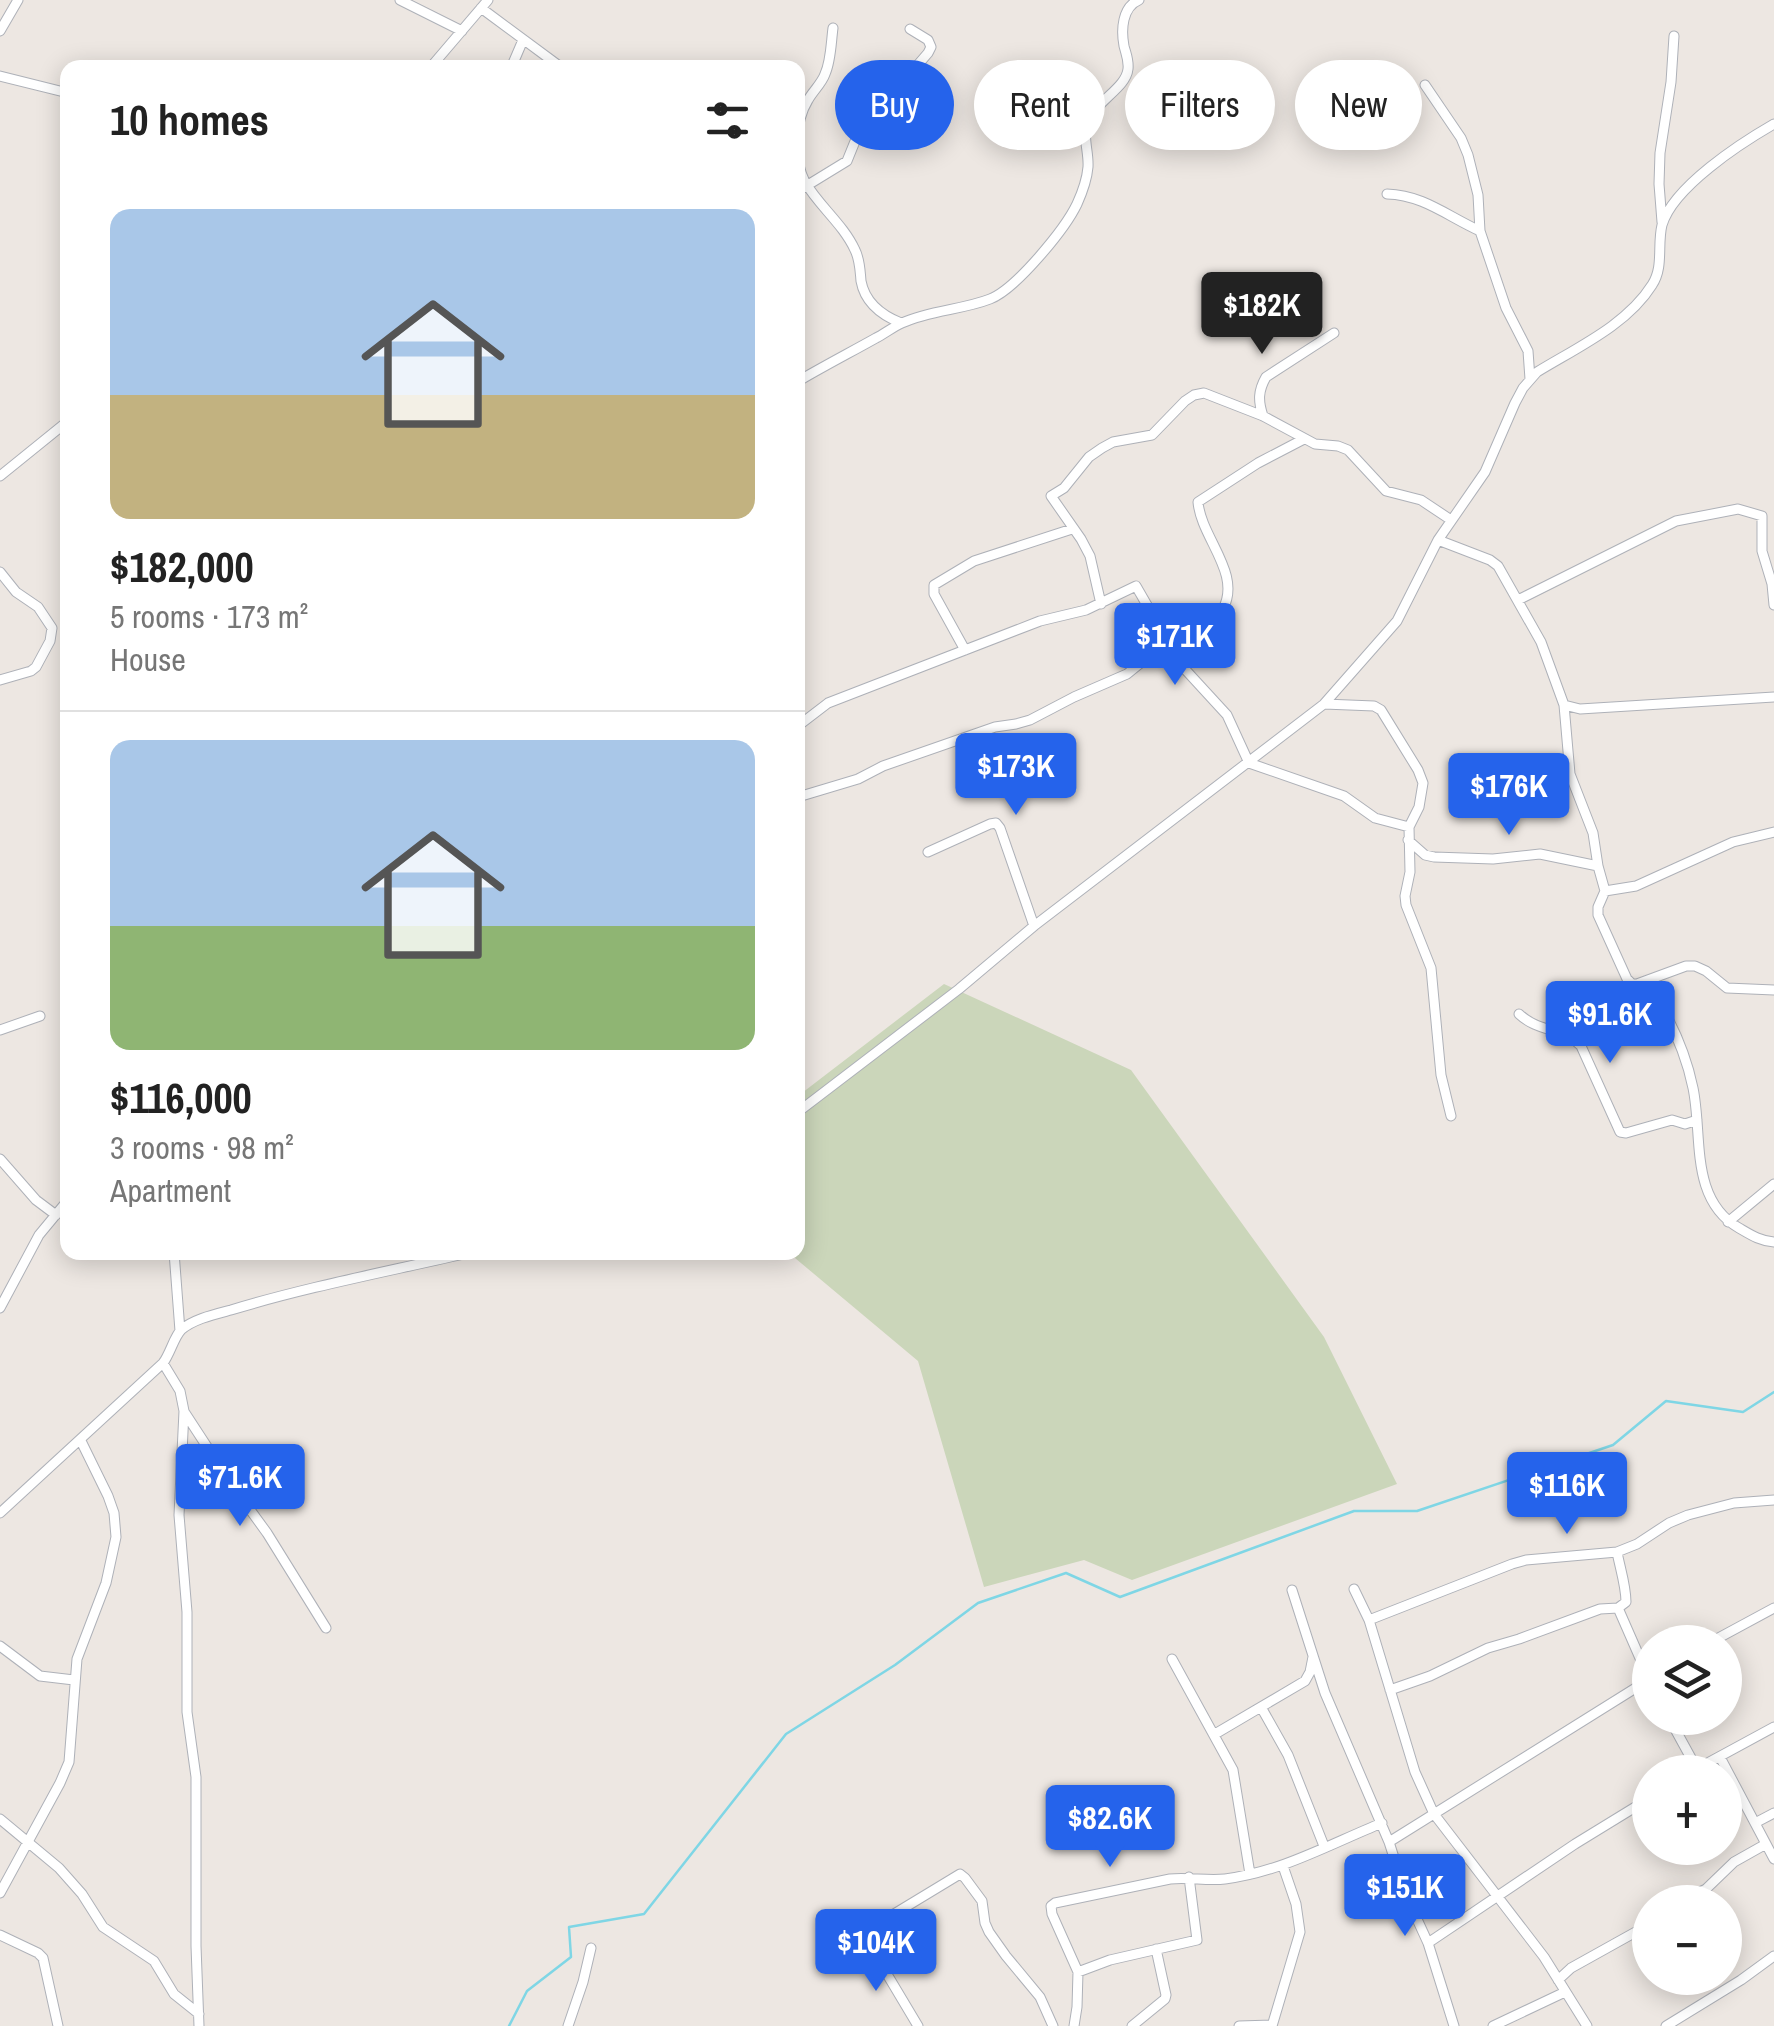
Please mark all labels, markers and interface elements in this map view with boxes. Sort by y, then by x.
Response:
chip: Buy [835,60,954,150]
chip: Rent [974,60,1105,150]
chip: Filters [1125,60,1275,150]
chip: New [1295,60,1422,150]
text: 10 homes [110,92,269,148]
icon: filters [700,93,755,148]
pin: $182K [1192,272,1332,357]
icon: home [343,274,523,454]
text: $182K [1223,283,1301,326]
text: $182,000 [110,539,254,595]
text: 5 rooms · 173 m² [110,595,308,638]
pin: $171K [1105,603,1245,688]
text: $171K [1136,614,1214,657]
text: House [110,638,186,681]
pin: $173K [946,733,1086,818]
text: $173K [977,744,1055,787]
pin: $176K [1439,753,1579,838]
text: $176K [1470,764,1548,807]
icon: home [343,805,523,985]
pin: $91.6K [1529,981,1691,1066]
text: $91.6K [1568,992,1652,1035]
text: $116,000 [110,1070,252,1126]
text: 3 rooms · 98 m² [110,1126,294,1169]
text: Apartment [110,1169,231,1212]
pin: $71.6K [159,1444,321,1529]
pin: $116K [1497,1452,1637,1537]
text: $71.6K [198,1455,282,1498]
text: $116K [1529,1463,1605,1506]
map controls [1632,1625,1742,1995]
button: layers [1632,1625,1742,1735]
button: + [1632,1755,1742,1865]
pin: $82.6K [1029,1785,1191,1870]
text: $82.6K [1068,1796,1152,1839]
pin: $151K [1335,1854,1475,1939]
text: $151K [1366,1865,1444,1908]
button: − [1632,1885,1742,1995]
pin: $104K [806,1909,946,1994]
text: $104K [837,1920,915,1963]

